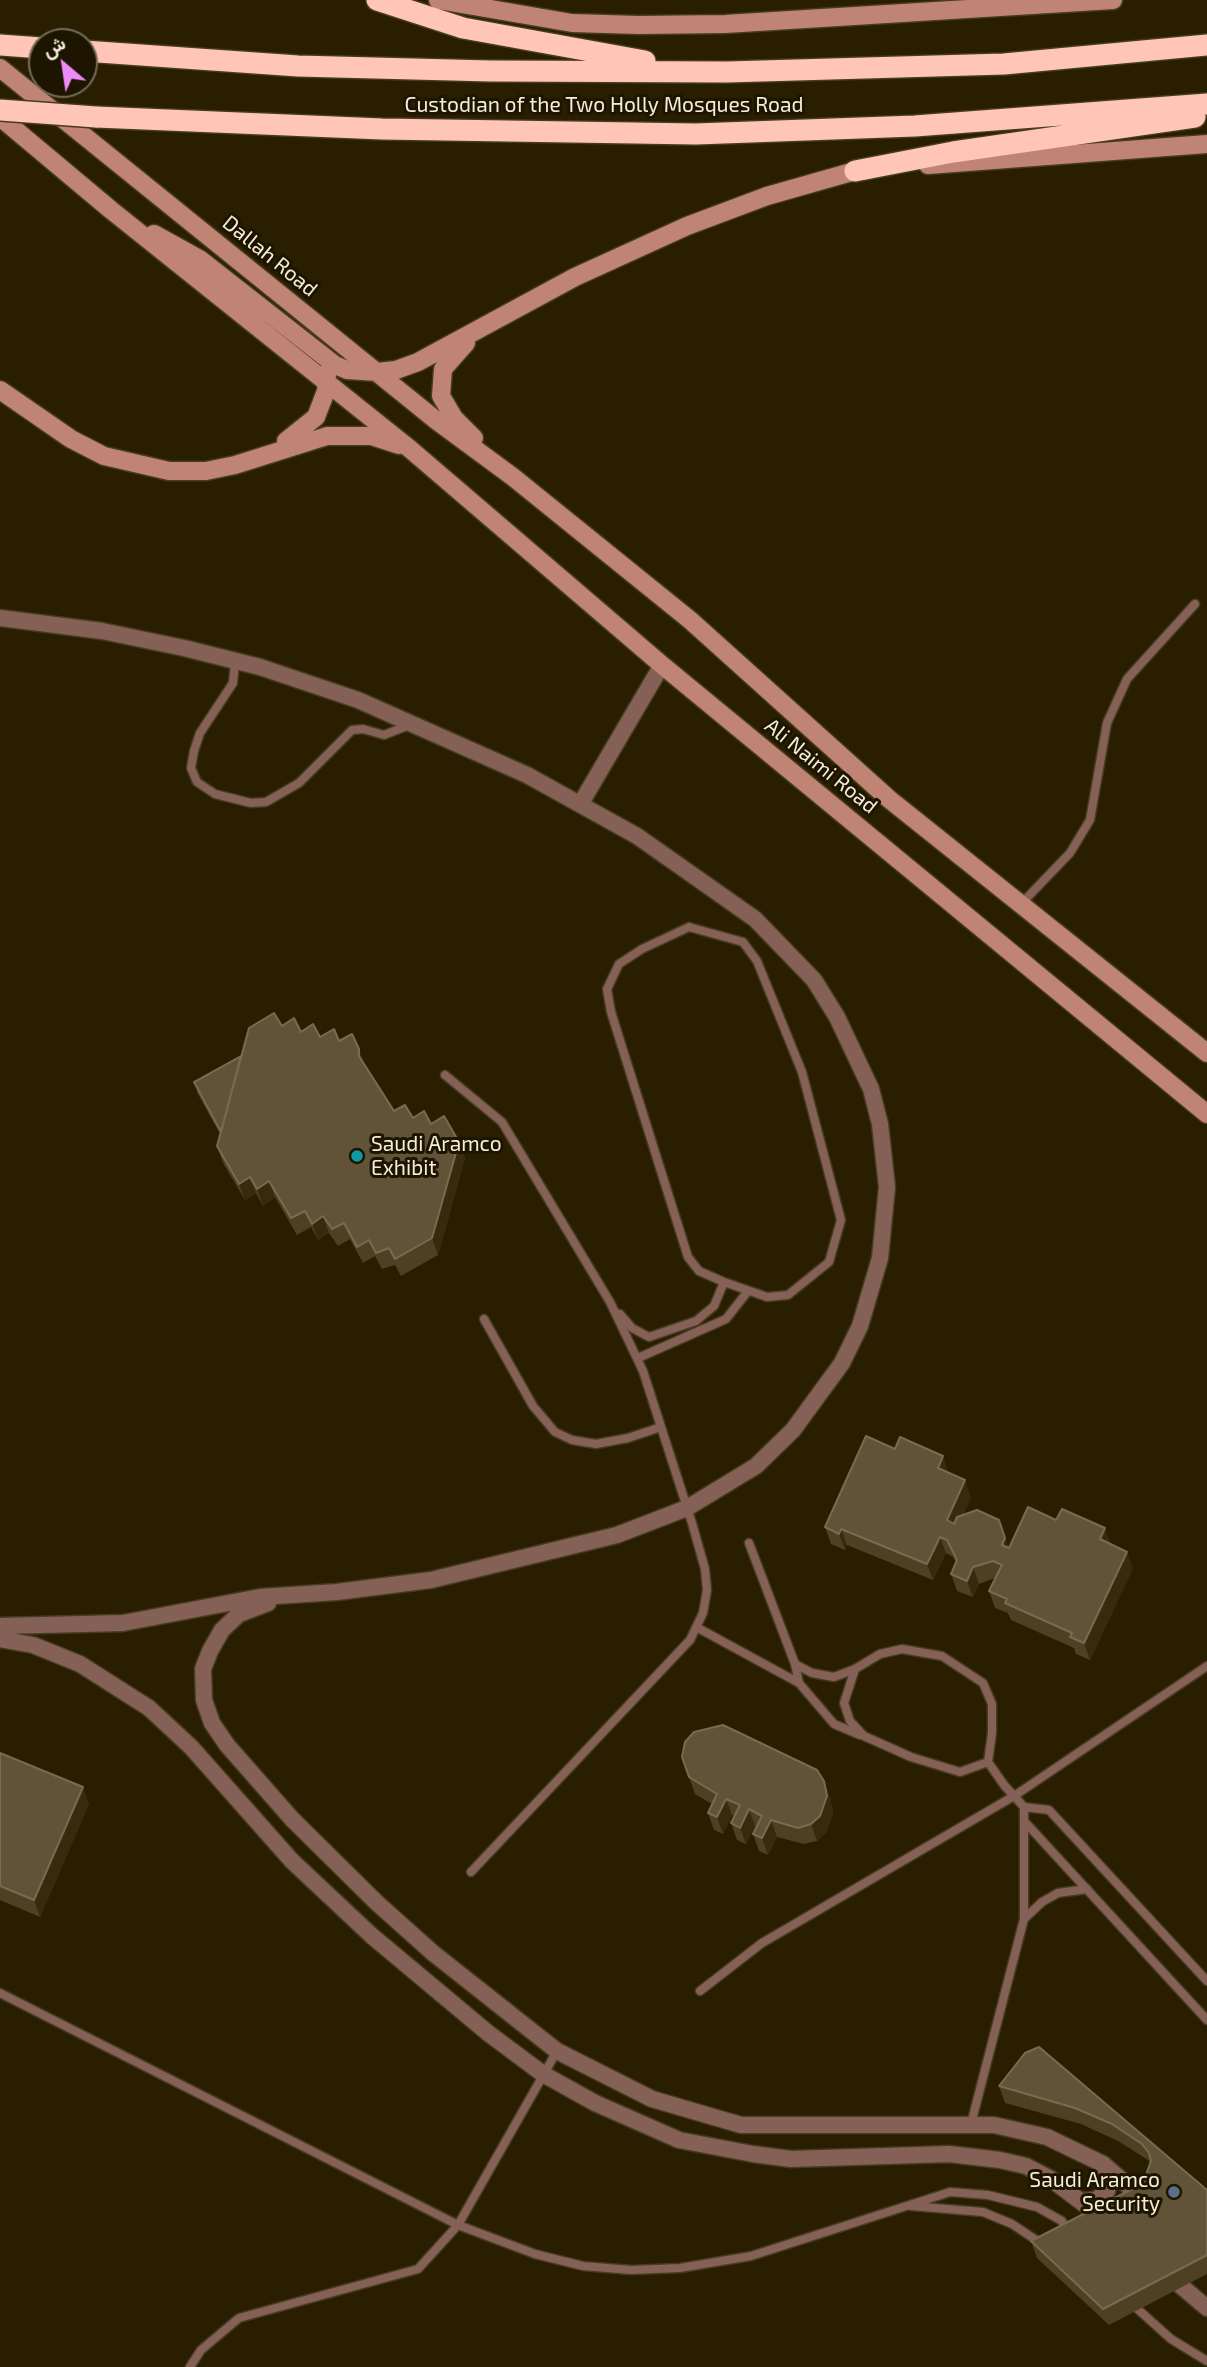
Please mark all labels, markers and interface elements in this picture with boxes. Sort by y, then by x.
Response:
north arrow [28,28,98,98]
text: ش [38,30,69,62]
street label: Custodian of the Two Holly Mosques Road [404,92,804,118]
street label: Dallah Road [217,210,323,302]
street label: Ali Naimi Road [760,713,882,819]
place label: Saudi Aramco Exhibit [371,1131,502,1181]
marker: Saudi Aramco Exhibit [349,1148,365,1164]
place label: Saudi Aramco Security [1029,2167,1160,2217]
marker: Saudi Aramco Security [1166,2184,1182,2200]

